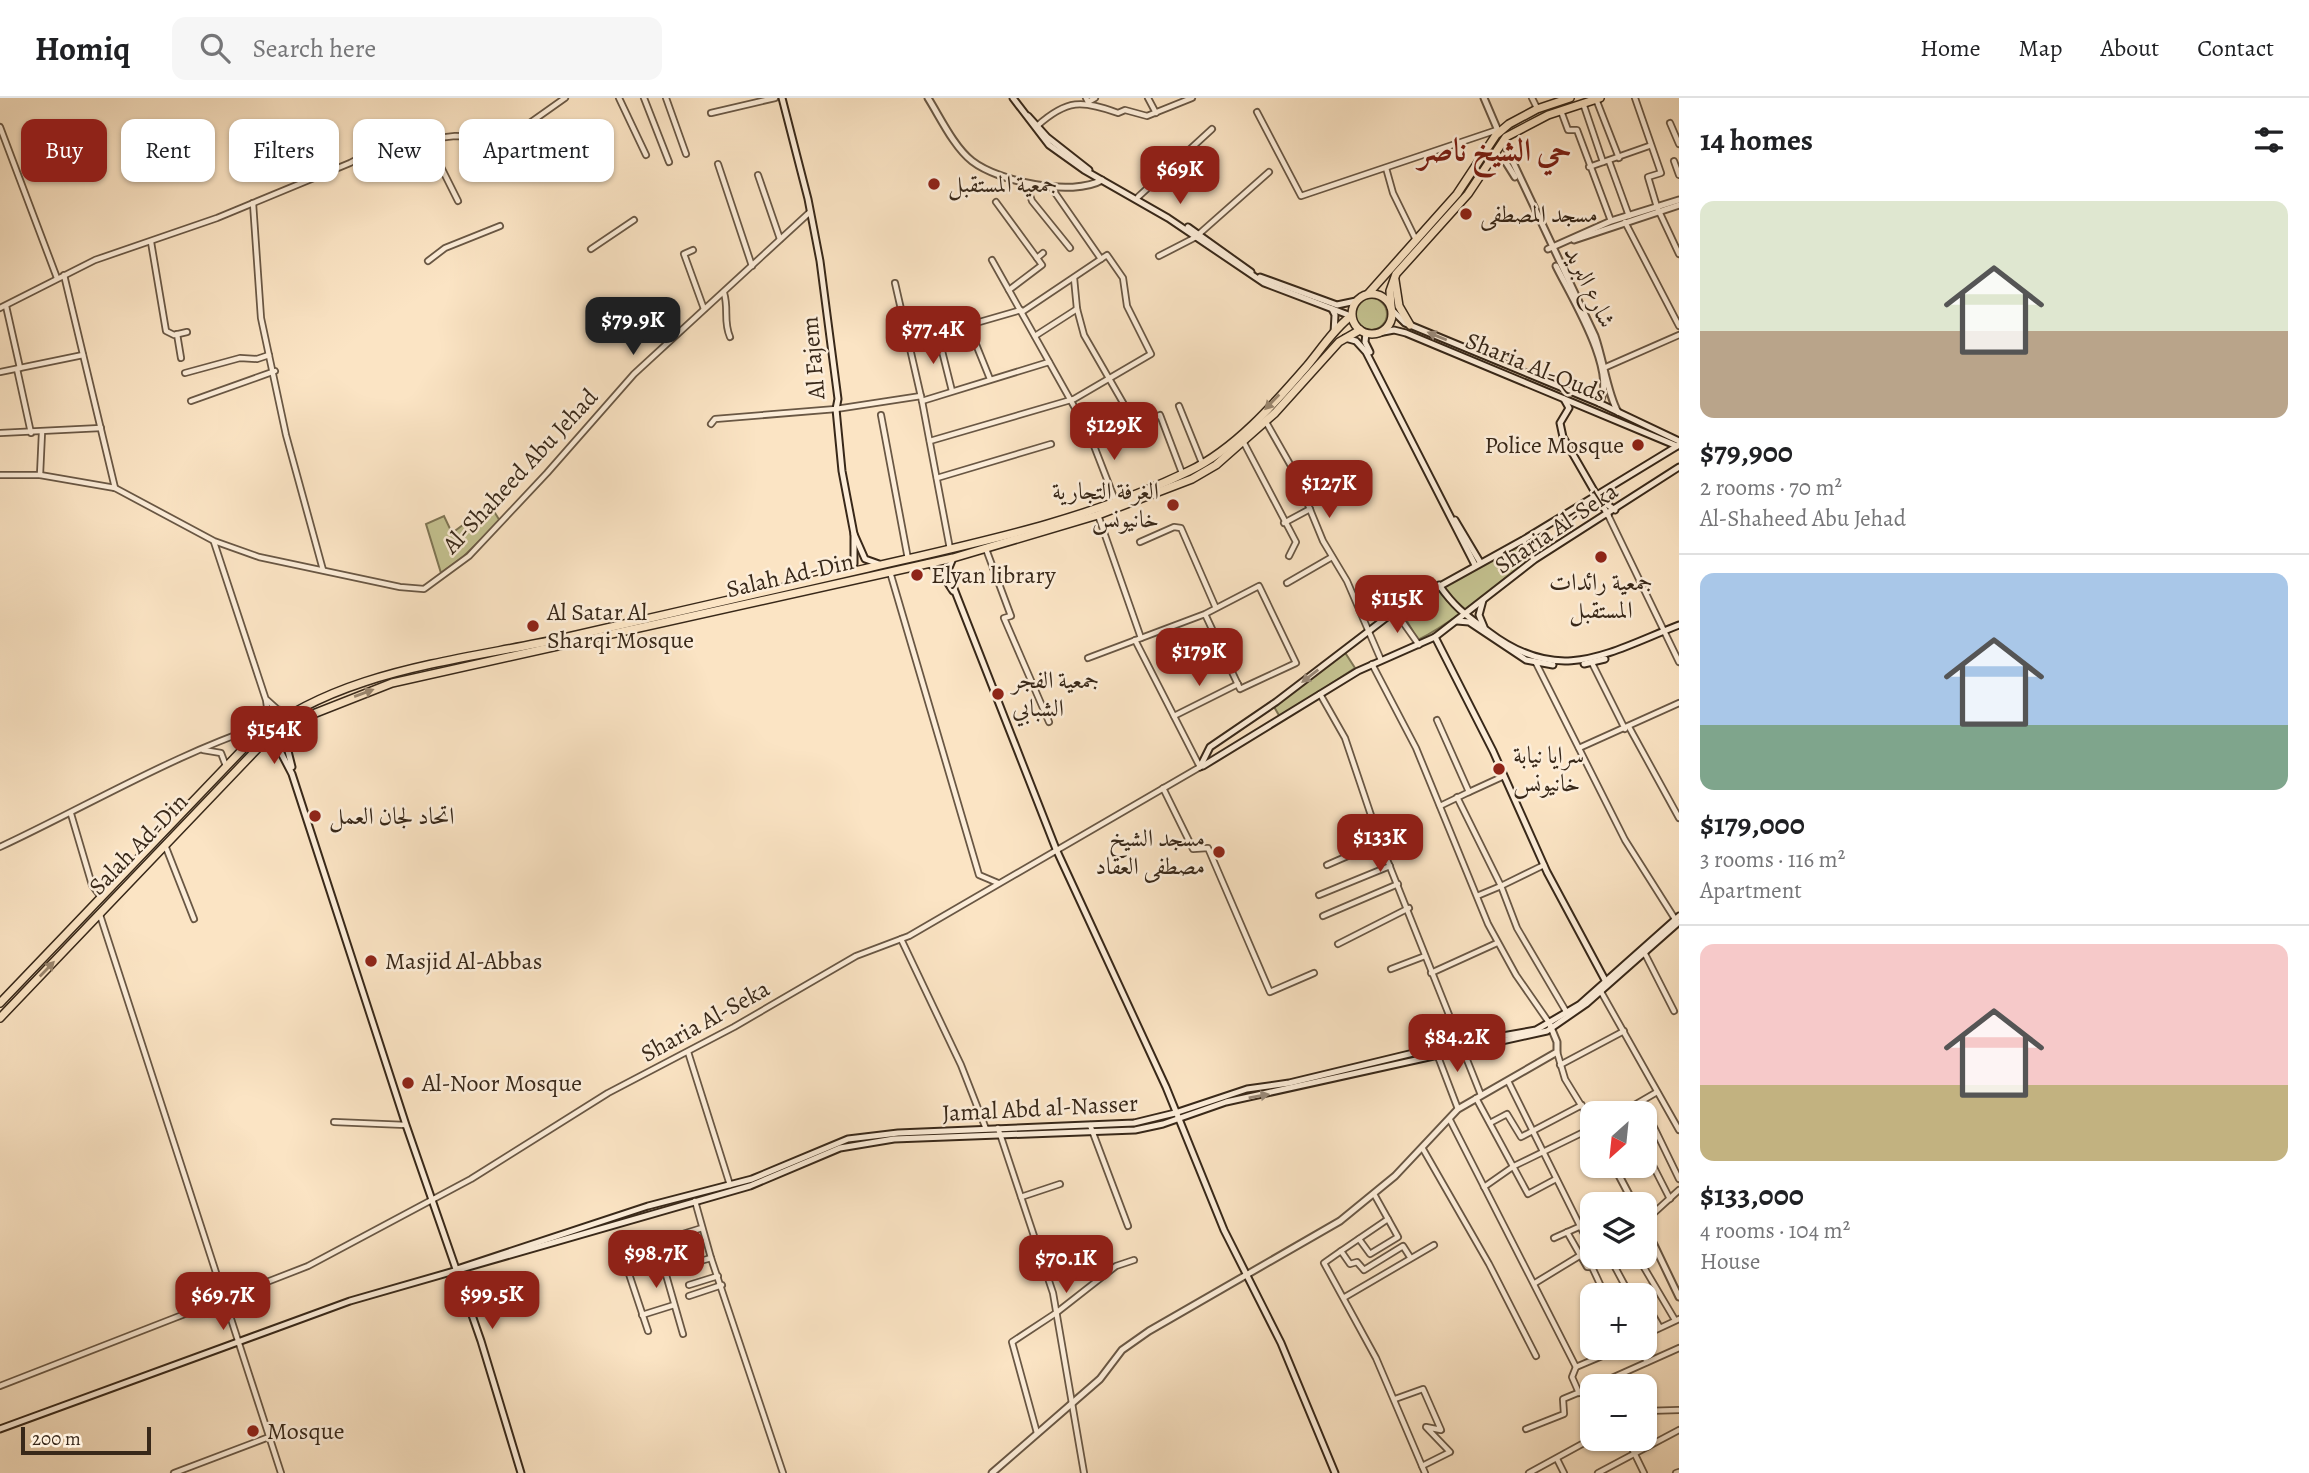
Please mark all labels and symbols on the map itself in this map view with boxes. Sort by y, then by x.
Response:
district label: حي الشيخ ناصر [1414,128,1572,179]
pin: $69K [1139,146,1221,206]
place label: جمعية المستقبل [948,168,1058,201]
marker: جمعية المستقبل [926,176,942,192]
place label: مسجد المصطفى [1480,198,1598,231]
marker: مسجد المصطفى [1458,206,1474,222]
street label: شارع البريد [1553,241,1623,335]
pin: $79.9K [576,298,690,357]
pin: $77.4K [876,306,990,366]
street label: Al Fajem [793,315,833,402]
street label: Sharia Al-Quds [1461,324,1611,410]
one-way arrow [1426,330,1447,341]
street label: Al-Shaheed Abu Jehad [434,381,605,561]
one-way arrow [1264,394,1280,410]
pin: $129K [1065,402,1163,462]
place label: Police Mosque [1484,429,1624,461]
marker: Police Mosque [1630,437,1646,453]
pin: $127K [1280,460,1378,520]
street label: Sharia Al-Seka [1488,474,1625,581]
place label: الغرفة التجارية خانيونس [1052,475,1159,535]
marker: الغرفة التجارية خانيونس [1165,497,1181,513]
street label: Salah Ad-Din [723,545,857,605]
marker: جمعية رائدات المستقبل [1593,549,1609,565]
place label: Elyan library [931,559,1056,591]
place label: جمعية رائدات المستقبل [1549,566,1653,627]
marker: Elyan library [909,567,925,583]
pin: $115K [1348,575,1446,635]
place label: Al Satar Al Sharqi Mosque [546,596,694,656]
marker: Al Satar Al Sharqi Mosque [525,618,541,634]
pin: $179K [1150,628,1248,688]
place label: جمعية الفجر الشبابي [1009,664,1099,727]
one-way arrow [1302,668,1320,683]
marker: جمعية الفجر الشبابي [990,686,1006,702]
one-way arrow [353,687,374,698]
pin: $154K [225,706,323,766]
place label: سرايا نيابة خانيونس [1513,739,1584,799]
marker: سرايا نيابة خانيونس [1491,761,1507,777]
street label: Salah Ad-Din [81,786,195,902]
place label: اتحاد لجان العمل [329,800,455,833]
marker: اتحاد لجان العمل [307,808,323,824]
pin: $133K [1331,814,1429,874]
place label: مسجد الشيخ مصطفى العقاد [1095,822,1205,883]
marker: مسجد الشيخ مصطفى العقاد [1211,844,1227,860]
place label: Masjid Al-Abbas [385,945,542,977]
marker: Masjid Al-Abbas [363,953,379,969]
one-way arrow [39,961,55,978]
street label: Sharia Al-Seka [635,972,776,1070]
pin: $84.2K [1400,1014,1514,1074]
place label: Al-Noor Mosque [421,1067,582,1099]
marker: Al-Noor Mosque [400,1075,416,1091]
street label: Jamal Abd al-Nasser [941,1087,1139,1129]
one-way arrow [1248,1090,1270,1101]
north arrow [1580,1101,1657,1178]
pin: $98.7K [599,1230,713,1290]
pin: $70.1K [1009,1236,1123,1295]
pin: $69.7K [166,1272,280,1332]
pin: $99.5K [435,1272,549,1331]
place label: Mosque [267,1415,345,1447]
marker: Mosque [245,1423,261,1439]
scale bar [21,1424,150,1456]

